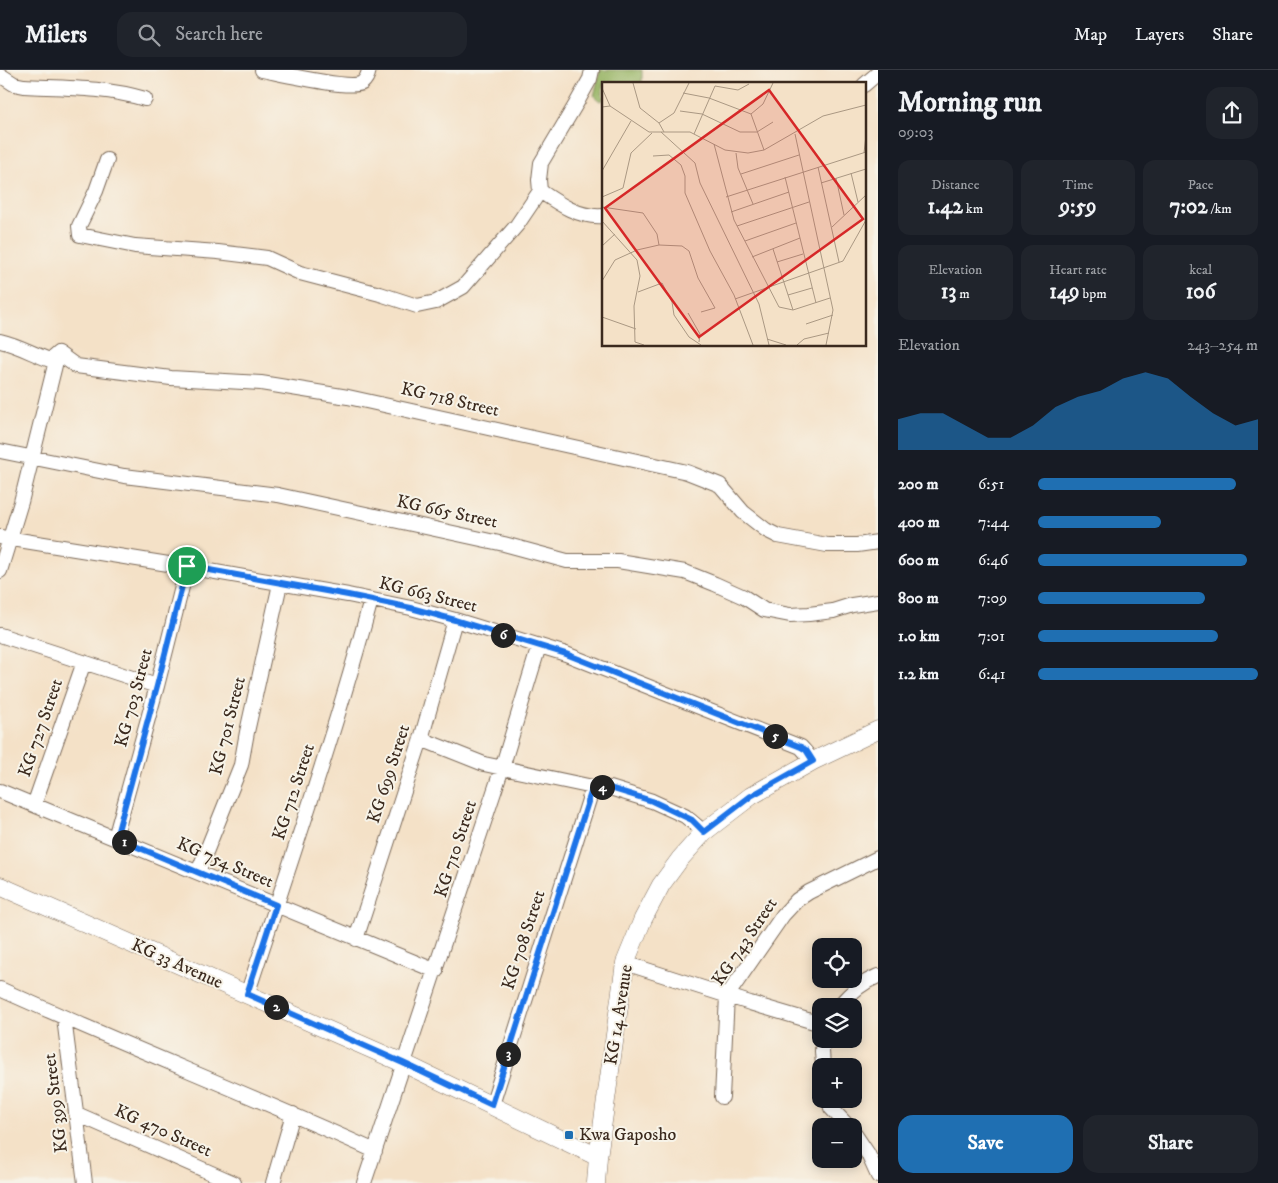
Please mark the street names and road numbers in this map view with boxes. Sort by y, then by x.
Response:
street label: KG 718 Street [399,378,502,422]
street label: KG 665 Street [394,491,500,533]
street label: KG 663 Street [377,572,480,618]
street label: KG 703 Street [110,646,158,750]
street label: KG 701 Street [205,674,251,778]
street label: KG 727 Street [14,676,68,780]
street label: KG 699 Street [363,722,415,826]
street label: KG 712 Street [268,741,320,843]
street label: KG 710 Street [430,797,482,900]
street label: KG 754 Street [173,833,277,893]
street label: KG 708 Street [498,887,550,993]
street label: KG 743 Street [708,894,783,990]
street label: KG 33 Avenue [128,934,226,994]
street label: KG 14 Avenue [600,963,638,1067]
street label: KG 399 Street [39,1052,73,1154]
street label: KG 470 Street [111,1100,215,1162]

